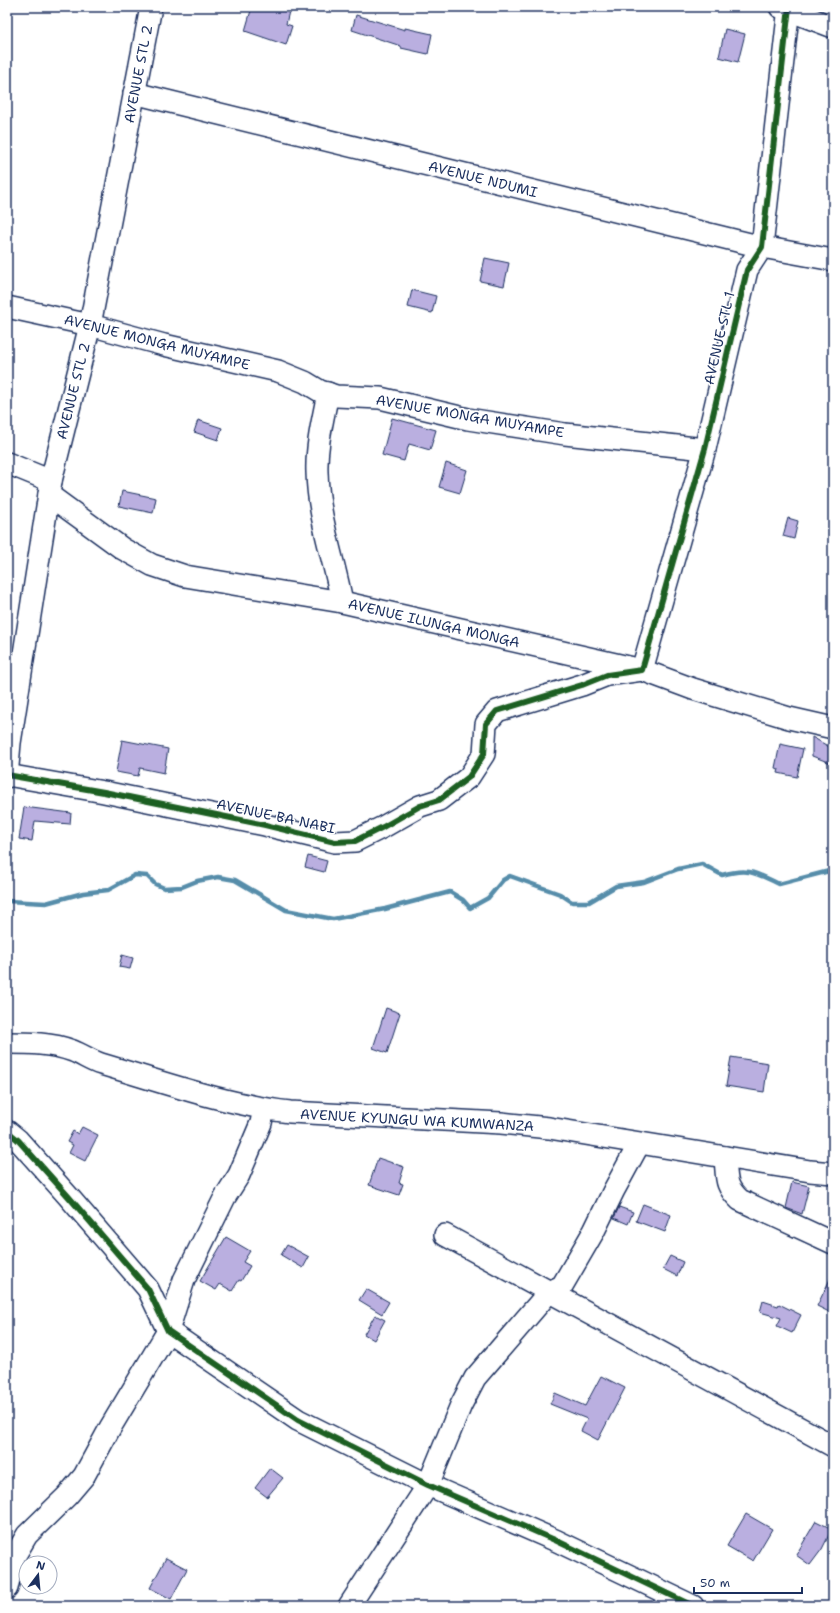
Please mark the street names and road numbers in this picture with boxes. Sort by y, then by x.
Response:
street label: AVENUE STL 2 [120,24,156,124]
street label: AVENUE NDUMI [427,157,540,201]
street label: AVENUE STL 1 [700,290,738,386]
street label: AVENUE MONGA MUYAMPE [62,310,252,374]
street label: AVENUE STL 2 [52,341,94,441]
street label: AVENUE MONGA MUYAMPE [374,391,566,441]
street label: AVENUE ILUNGA MONGA [346,594,522,652]
street label: AVENUE BA NABI [215,795,337,837]
street label: AVENUE KYUNGU WA KUMWANZA [300,1105,534,1135]

